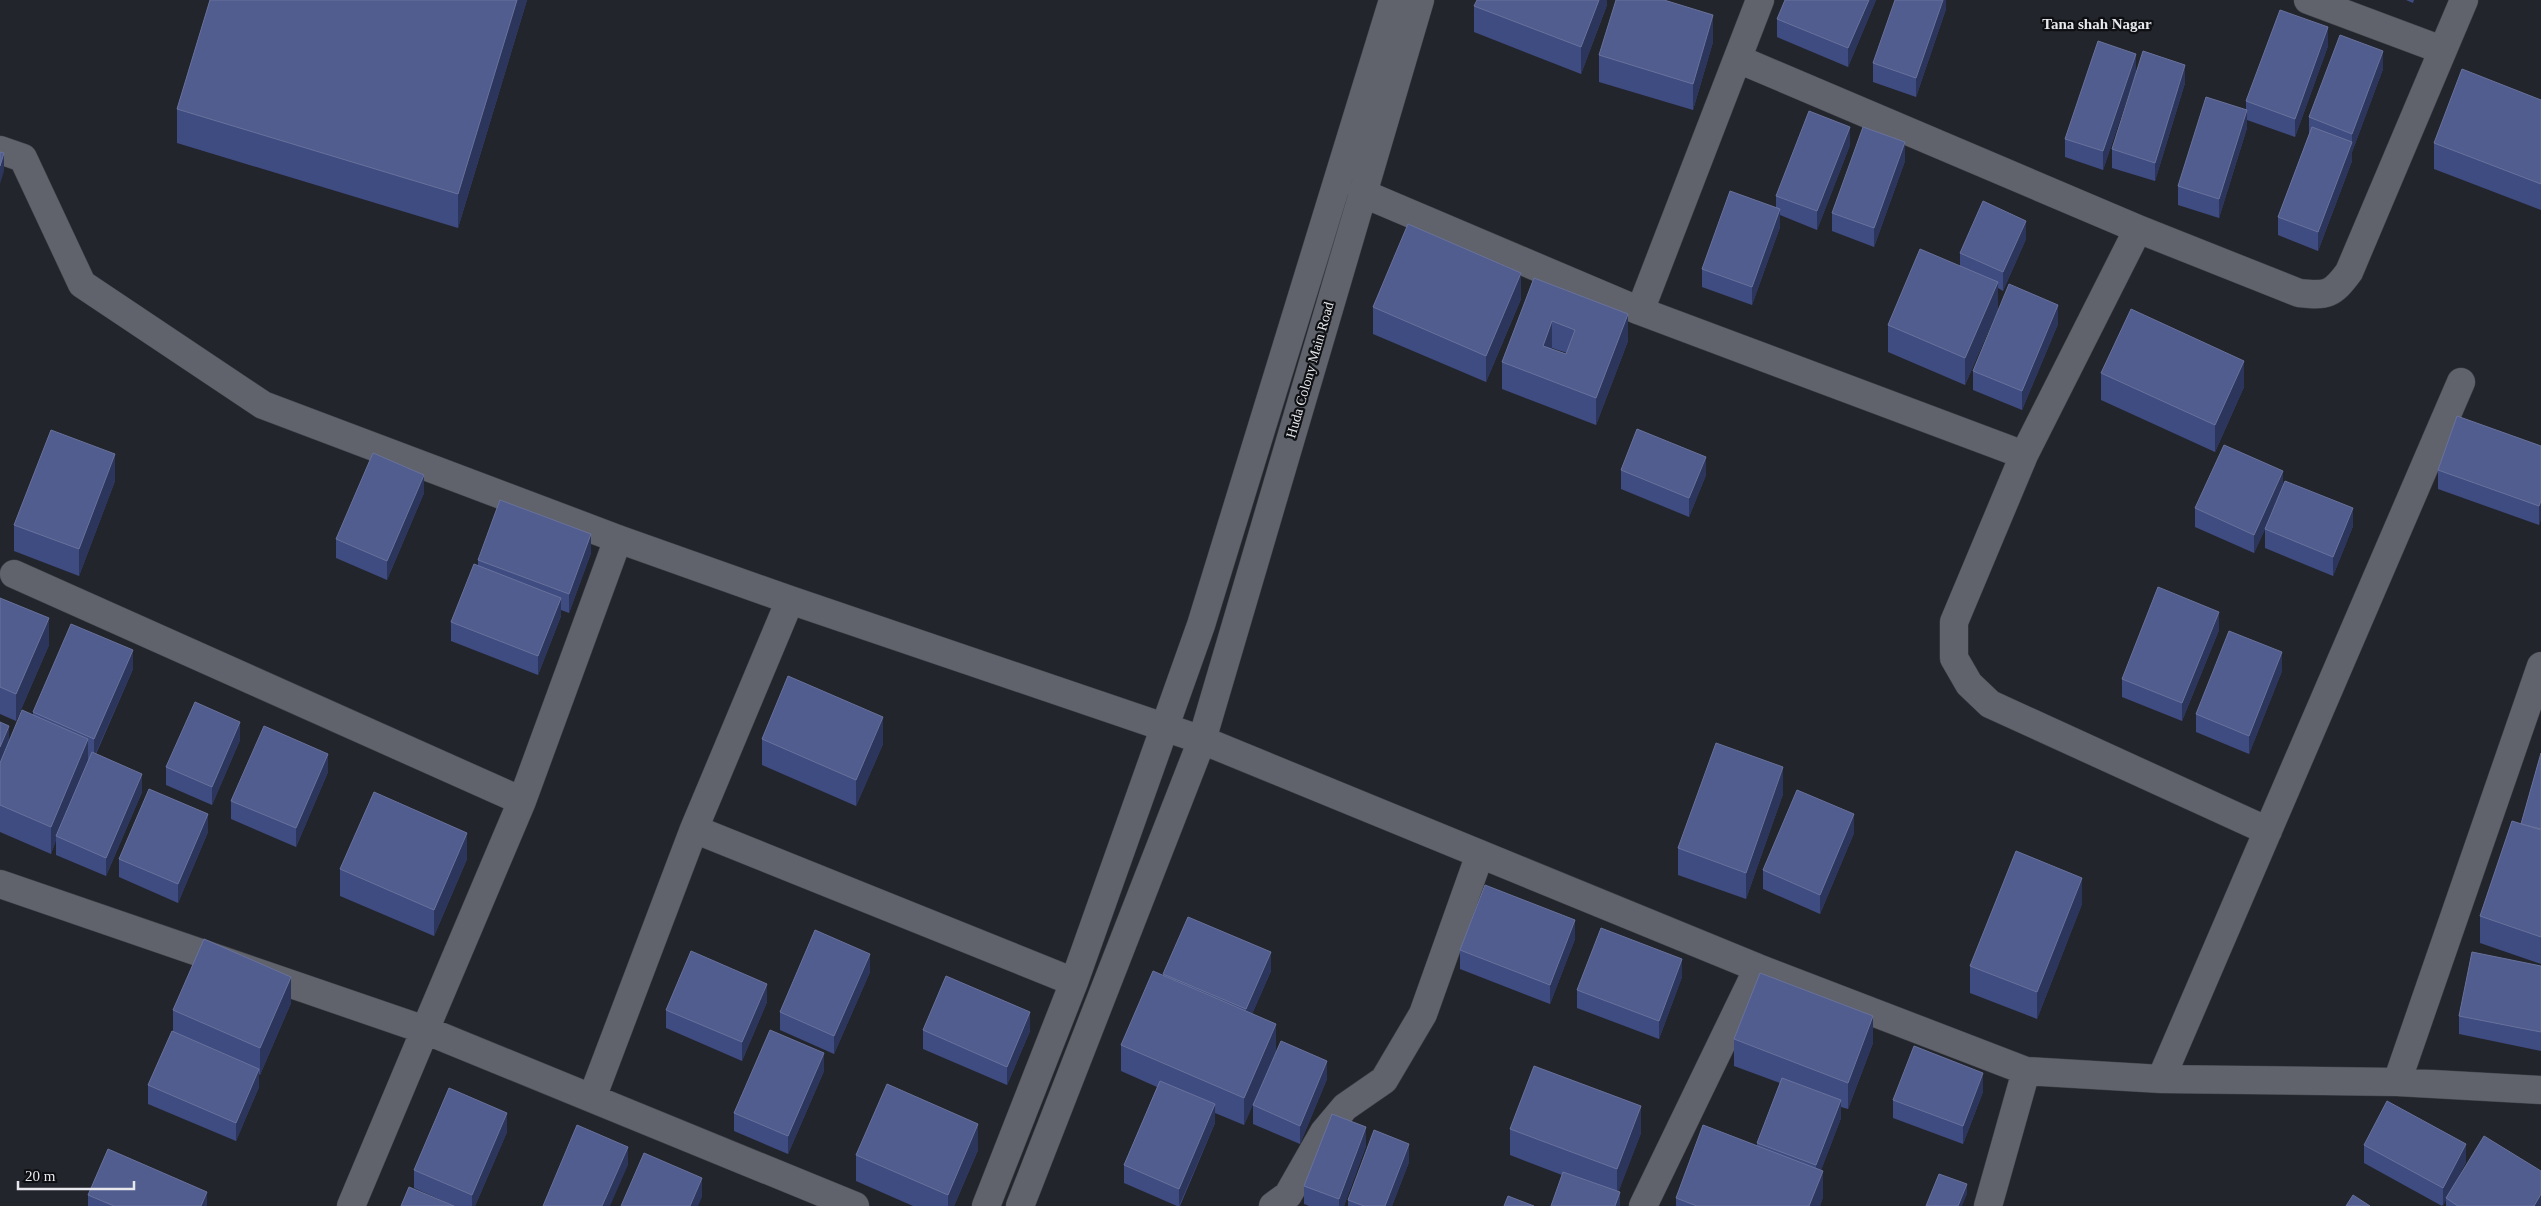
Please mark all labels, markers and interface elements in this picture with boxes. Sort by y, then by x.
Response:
district label: Tana shah Nagar [2042,16,2152,32]
street label: Huda Colony Main Road [1283,300,1337,440]
scale bar [18,1158,134,1190]
text: 20 m [25,1168,56,1184]

